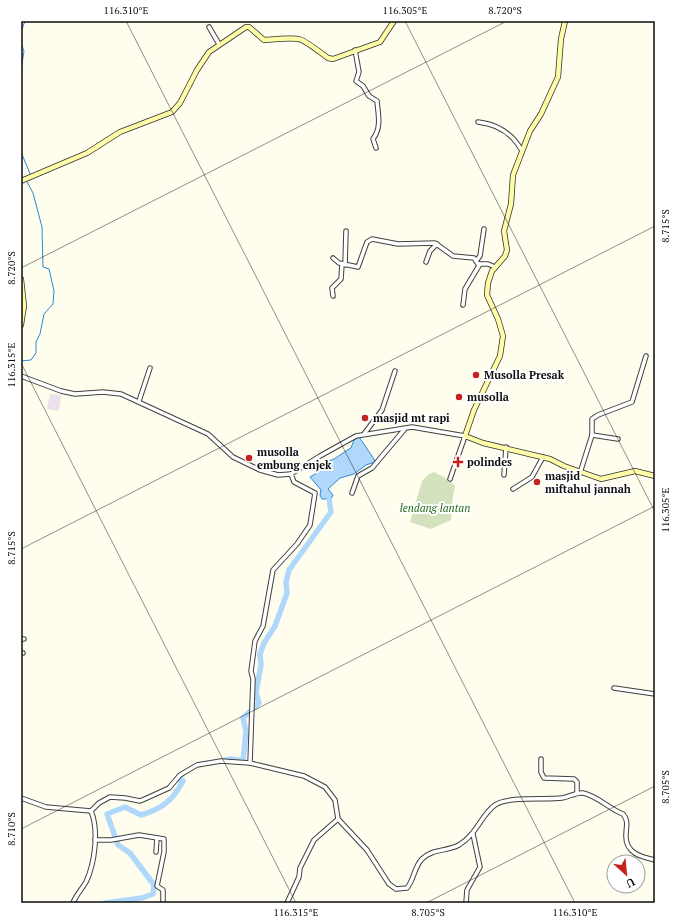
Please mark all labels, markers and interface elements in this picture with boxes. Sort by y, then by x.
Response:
text: 116.310°E [104,4,149,17]
text: 116.305°E [383,4,428,17]
text: 8.720°S [488,4,522,17]
text: 8.715°S [659,209,672,243]
text: 8.720°S [5,251,18,285]
text: 116.315°E [5,342,18,387]
place label: Musolla Presak [484,368,565,382]
marker: Musolla Presak [471,370,481,380]
place label: musolla [467,390,509,404]
marker: musolla [454,392,464,402]
place label: masjid mt rapi [373,411,450,425]
marker: masjid mt rapi [360,413,370,423]
place label: musolla embung enjek [257,445,332,472]
marker: musolla embung enjek [244,453,254,463]
place label: polindes [467,455,512,469]
marker: polindes [452,456,464,468]
place label: masjid miftahul jannah [545,469,631,496]
marker: masjid miftahul jannah [532,477,542,487]
text: 116.305°E [659,487,672,532]
park label: lendang lantan [400,501,470,515]
text: 8.715°S [5,531,18,565]
text: 8.705°S [659,770,672,804]
text: 8.710°S [5,812,18,846]
north arrow [606,854,646,894]
text: U [624,875,637,891]
text: 116.315°E [274,906,319,919]
text: 8.705°S [411,906,445,919]
text: 116.310°E [553,906,598,919]

